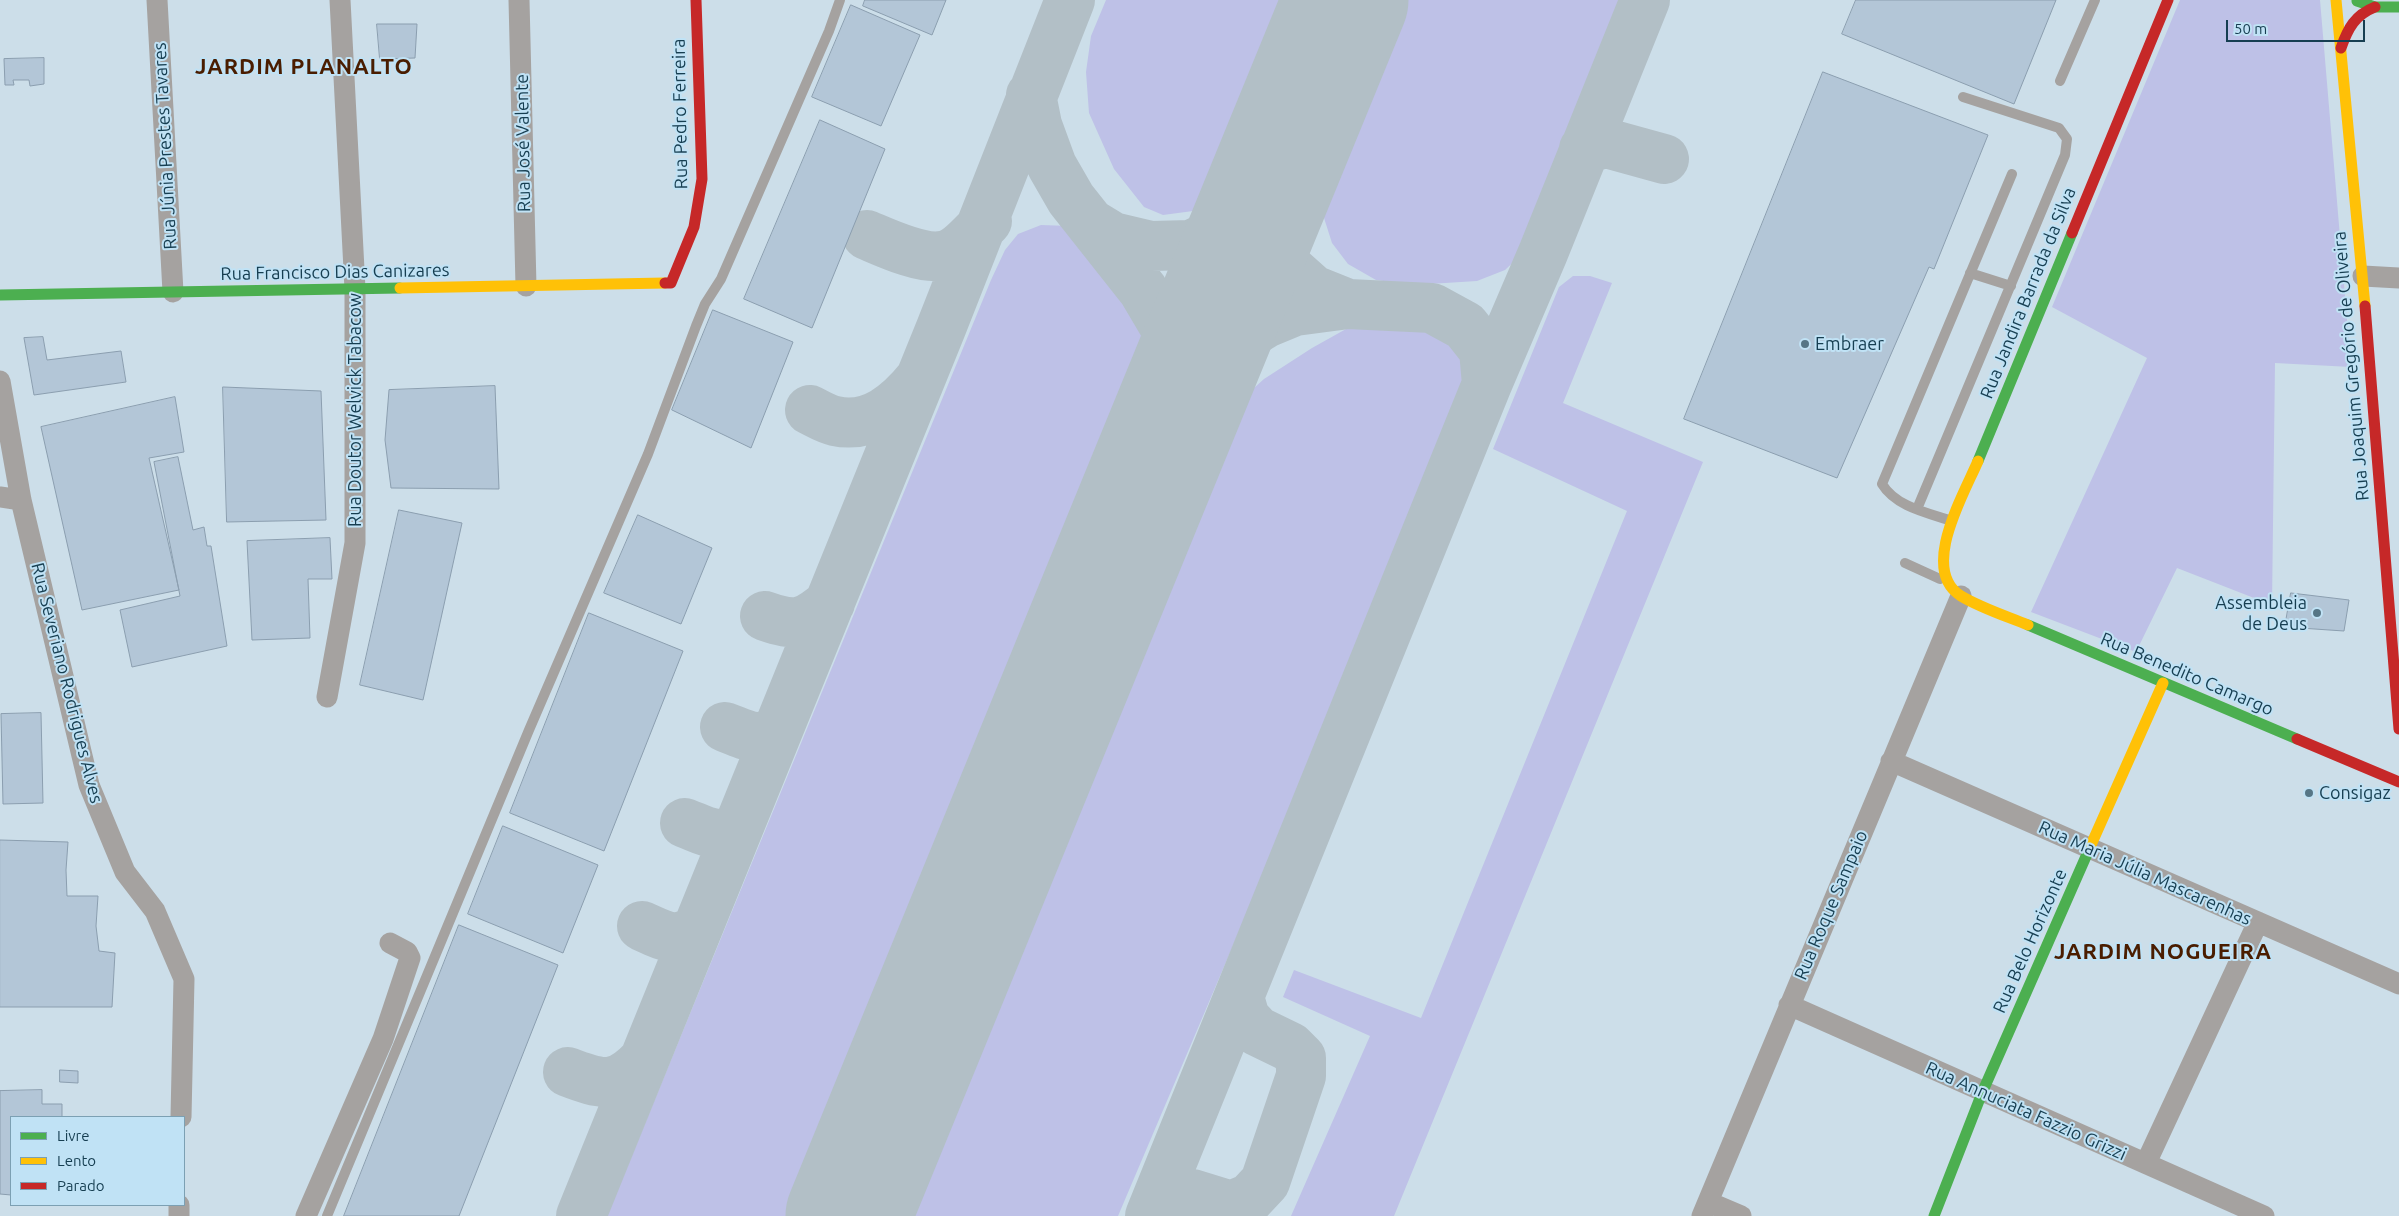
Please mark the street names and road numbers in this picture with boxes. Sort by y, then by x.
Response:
street label: Rua Pedro Ferreira [668,39,692,189]
street label: Rua Júnia Prestes Tavares [149,42,181,250]
street label: Rua José Valente [511,74,535,212]
street label: Rua Jandira Barrada da Silva [1976,184,2080,402]
street label: Rua Joaquim Gregório de Oliveira [2328,230,2374,502]
street label: Rua Francisco Dias Canizares [220,259,450,285]
street label: Rua Doutor Welvick Tabacow [344,293,366,527]
street label: Rua Severiano Rodrigues Alves [27,560,107,806]
street label: Rua Benedito Camargo [2097,628,2277,720]
street label: Rua Maria Júlia Mascarenhas [2035,816,2255,930]
street label: Rua Roque Sampaio [1790,827,1872,983]
street label: Rua Belo Horizonte [1988,865,2072,1017]
street label: Rua Annuciata Fazzio Grizzi [1922,1057,2130,1165]

